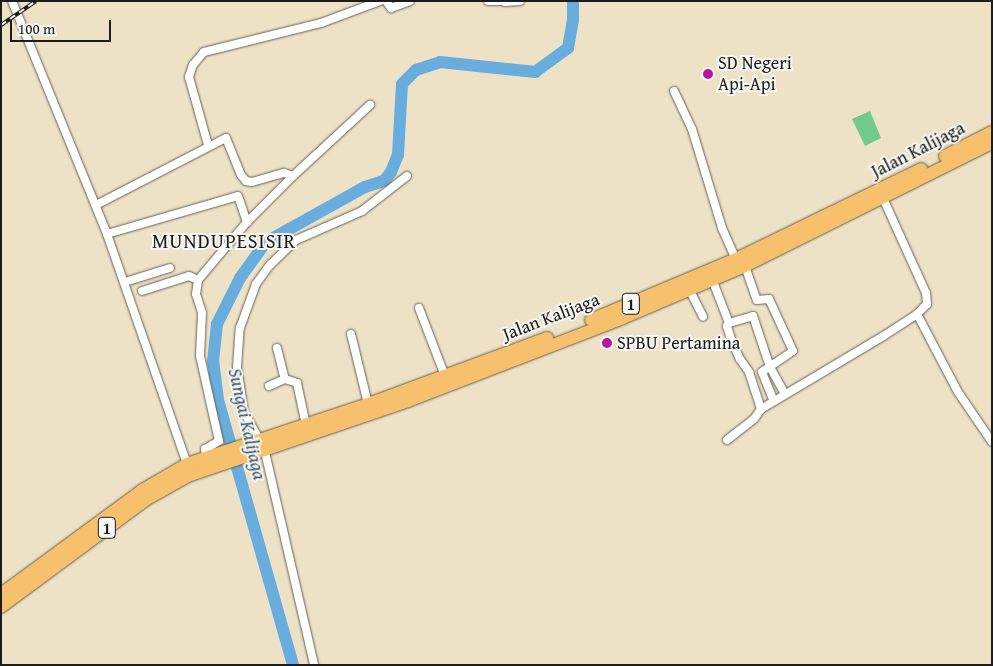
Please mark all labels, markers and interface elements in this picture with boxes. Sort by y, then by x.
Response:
scale bar [12,10,114,42]
text: 100 m [18,18,55,39]
place label: SD Negeri Api-Api [718,53,792,96]
marker: SD Negeri Api-Api [702,68,714,80]
street label: Jalan Kalijaga [868,117,968,183]
district label: MUNDUPESISIR [150,228,298,252]
street label: Jalan Kalijaga [500,289,602,345]
road number: 1 [621,290,641,318]
place label: SPBU Pertamina [617,332,740,354]
marker: SPBU Pertamina [601,337,613,349]
water label: Sungai Kalijaga [223,366,271,482]
road number: 1 [97,514,117,542]

